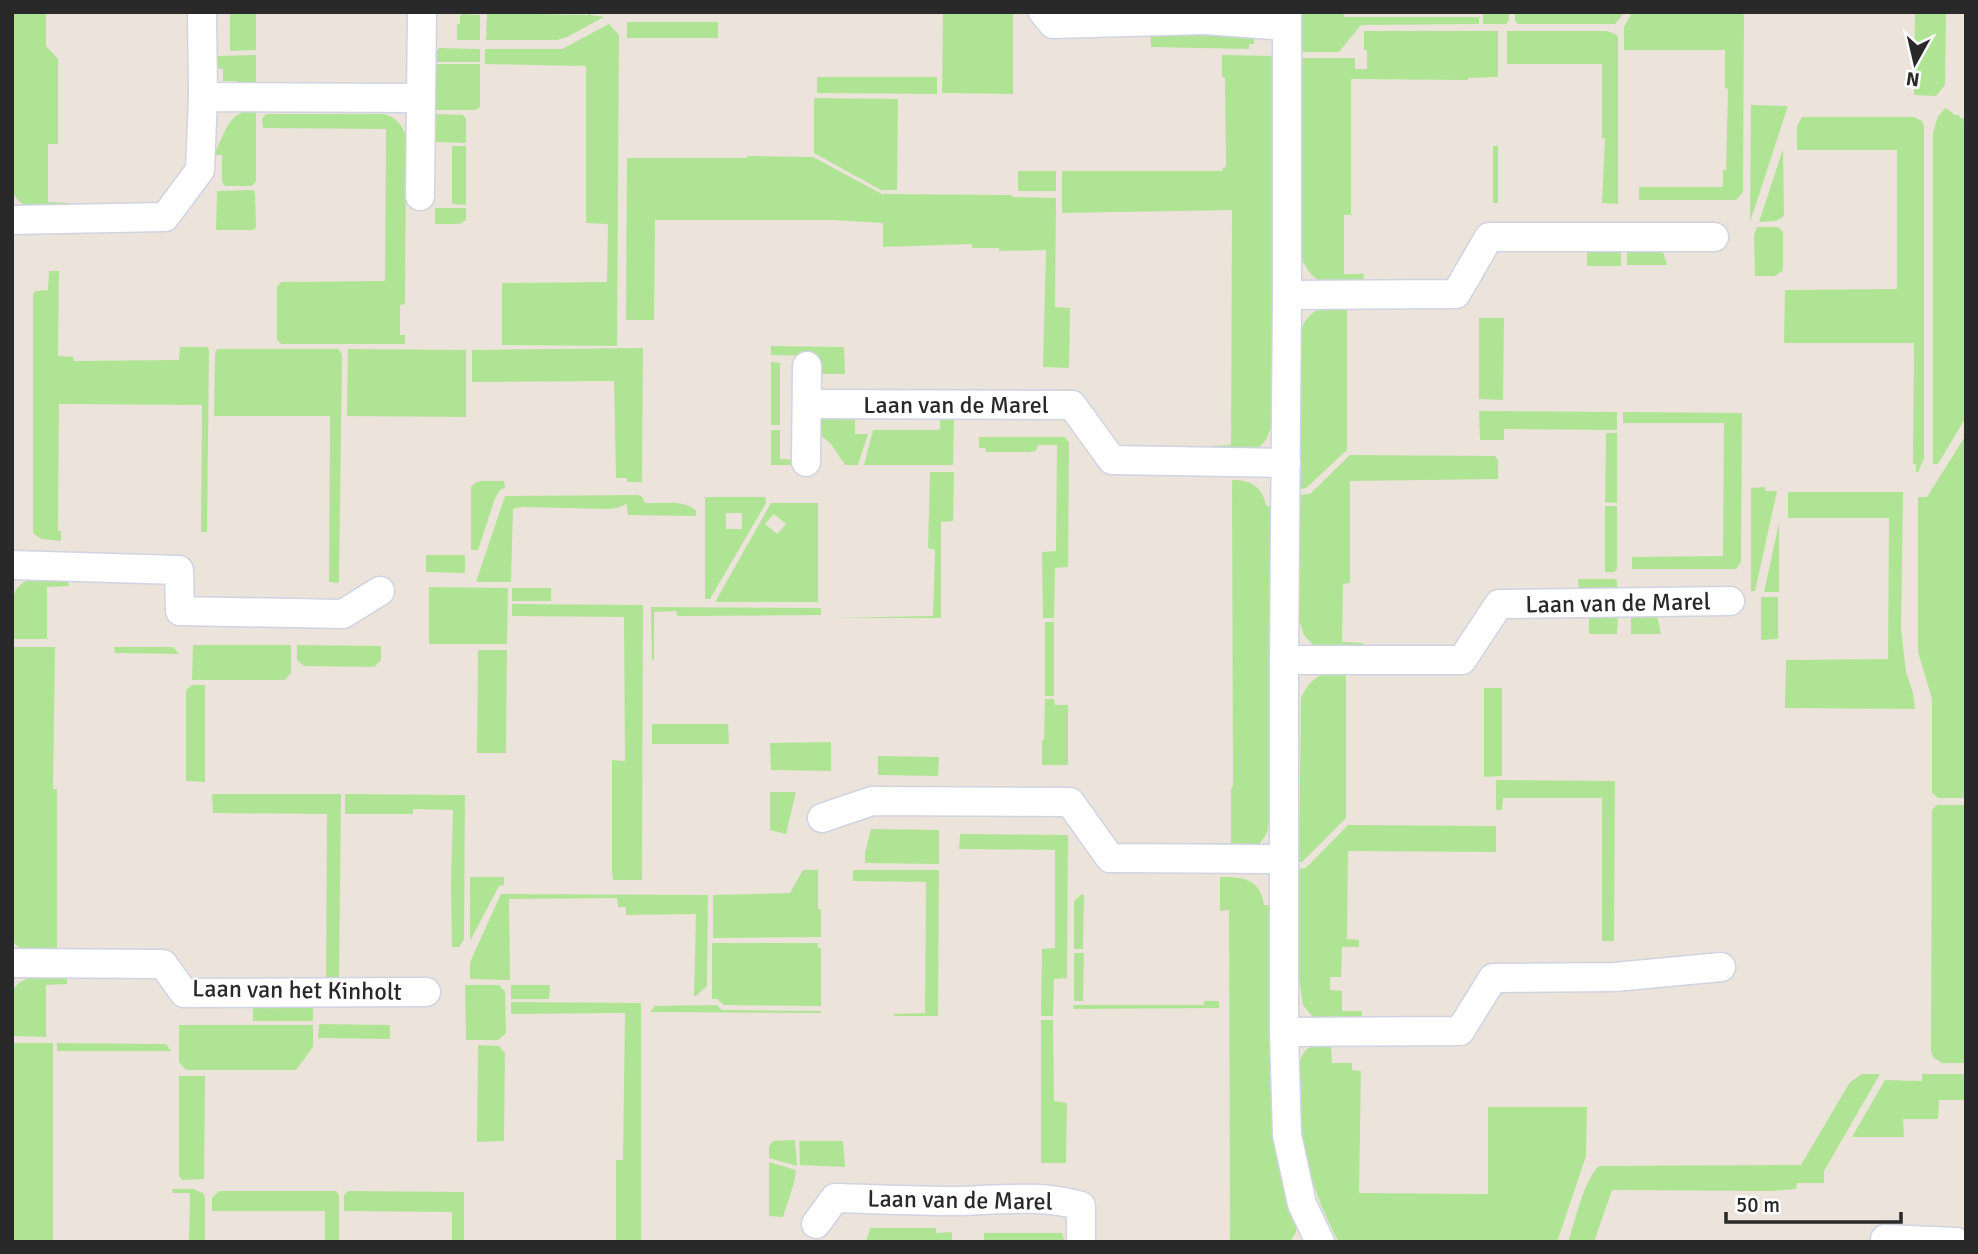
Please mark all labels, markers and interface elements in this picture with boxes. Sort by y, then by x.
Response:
north arrow [1880,28,1950,98]
text: N [1905,66,1921,92]
street label: Laan van de Marel [863,390,1049,420]
street label: Laan van de Marel [1525,586,1711,620]
street label: Laan van het Kinholt [192,973,402,1007]
scale bar [1726,1180,1901,1224]
street label: Laan van de Marel [867,1183,1053,1217]
text: 50 m [1736,1192,1780,1218]

